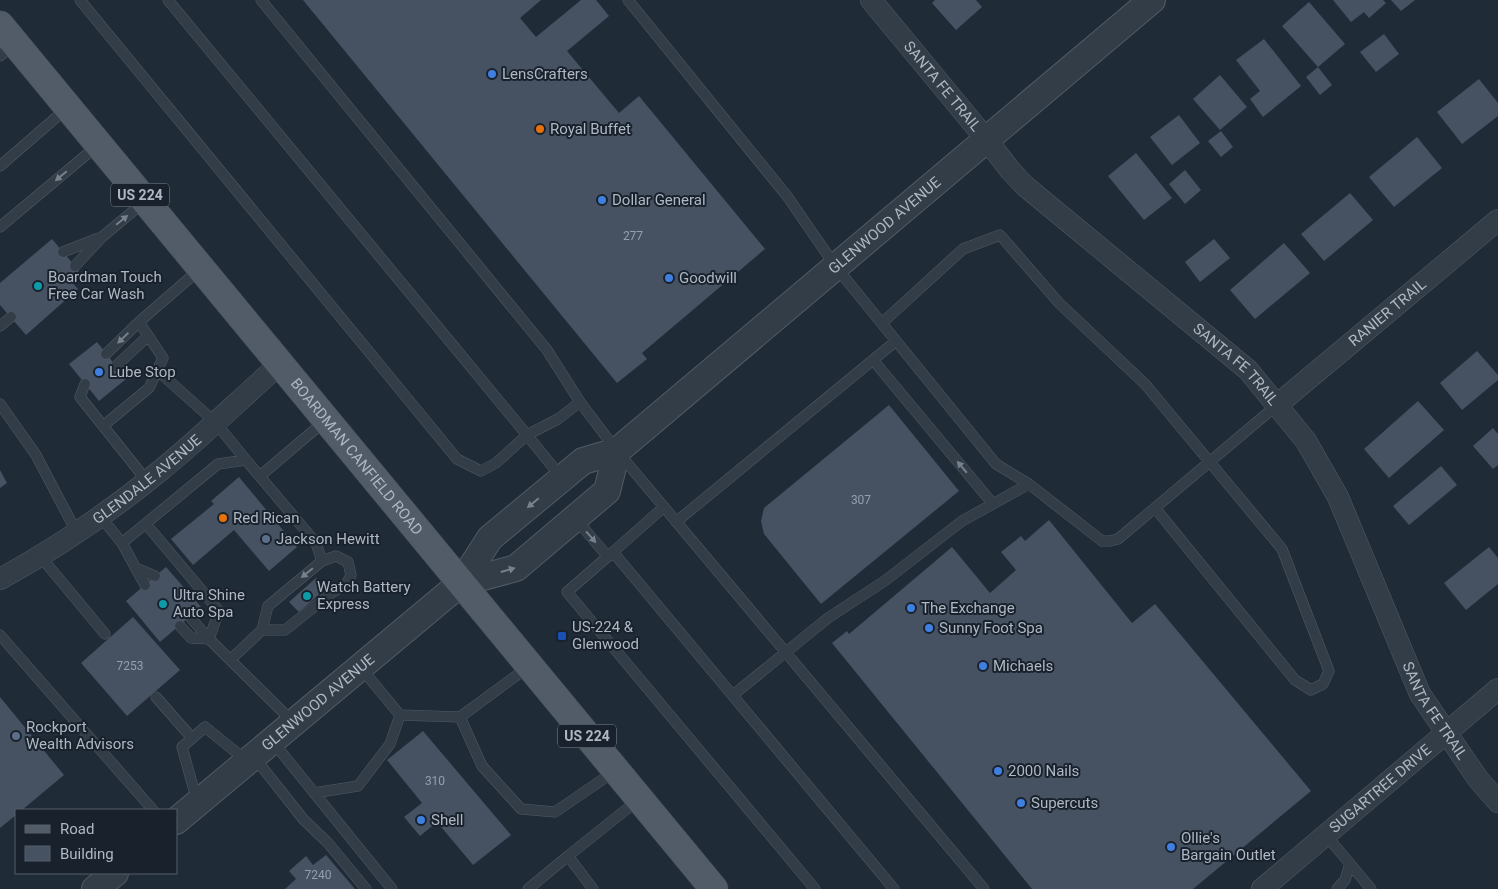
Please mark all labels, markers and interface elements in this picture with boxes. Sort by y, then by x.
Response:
street label: SANTA FE TRAIL [900,38,985,135]
place label: LensCrafters [502,65,588,83]
marker: LensCrafters [486,68,498,80]
place label: Royal Buffet [550,120,631,138]
marker: Royal Buffet [534,123,546,135]
one-way arrow [56,170,68,182]
street label: GLENWOOD AVENUE [825,173,945,278]
road number: US 224 [111,184,169,206]
place label: Dollar General [612,191,706,209]
marker: Dollar General [596,194,608,206]
one-way arrow [115,215,128,226]
house number: 277 [623,229,643,243]
place label: Boardman Touch Free Car Wash [48,268,162,303]
place label: Goodwill [679,269,737,287]
marker: Goodwill [663,272,675,284]
street label: RANIER TRAIL [1345,275,1430,350]
marker: Boardman Touch Free Car Wash [32,280,44,292]
street label: SANTA FE TRAIL [1189,320,1282,409]
one-way arrow [117,332,129,344]
place label: Lube Stop [109,363,176,381]
marker: Lube Stop [93,366,105,378]
street label: BOARDMAN CANFIELD ROAD [287,375,427,539]
street label: GLENDALE AVENUE [89,430,205,528]
one-way arrow [956,461,968,473]
house number: 307 [851,493,871,507]
one-way arrow [526,498,539,509]
place label: Red Rican [233,509,300,527]
marker: Red Rican [217,512,229,524]
place label: Jackson Hewitt [276,530,380,548]
one-way arrow [586,531,597,544]
marker: Jackson Hewitt [260,533,272,545]
one-way arrow [500,566,515,574]
one-way arrow [301,567,313,578]
place label: Watch Battery Express [317,578,411,613]
place label: Ultra Shine Auto Spa [173,586,245,621]
marker: Watch Battery Express [301,590,313,602]
marker: Ultra Shine Auto Spa [157,598,169,610]
place label: The Exchange [921,599,1015,617]
marker: The Exchange [905,602,917,614]
place label: US-224 & Glenwood [572,618,639,653]
place label: Sunny Foot Spa [939,619,1043,637]
marker: Sunny Foot Spa [923,622,935,634]
marker: US-224 & Glenwood [556,630,568,642]
street label: GLENWOOD AVENUE [258,650,378,755]
place label: Michaels [993,657,1053,675]
house number: 7253 [117,659,143,673]
street label: SANTA FE TRAIL [1399,659,1471,763]
marker: Michaels [977,660,989,672]
place label: Rockport Wealth Advisors [26,718,134,753]
road number: US 224 [558,724,616,748]
marker: Rockport Wealth Advisors [10,730,22,742]
street label: SUGARTREE DRIVE [1326,740,1435,837]
place label: 2000 Nails [1008,762,1079,780]
marker: 2000 Nails [992,765,1004,777]
house number: 310 [425,774,445,788]
place label: Supercuts [1031,794,1098,812]
marker: Supercuts [1015,797,1027,809]
legend [15,809,178,874]
place label: Shell [431,811,463,829]
marker: Shell [415,814,427,826]
text: Road [60,820,94,838]
place label: Ollie's Bargain Outlet [1181,829,1276,864]
marker: Ollie's Bargain Outlet [1165,841,1177,853]
text: Building [60,845,114,863]
house number: 7240 [305,868,332,882]

